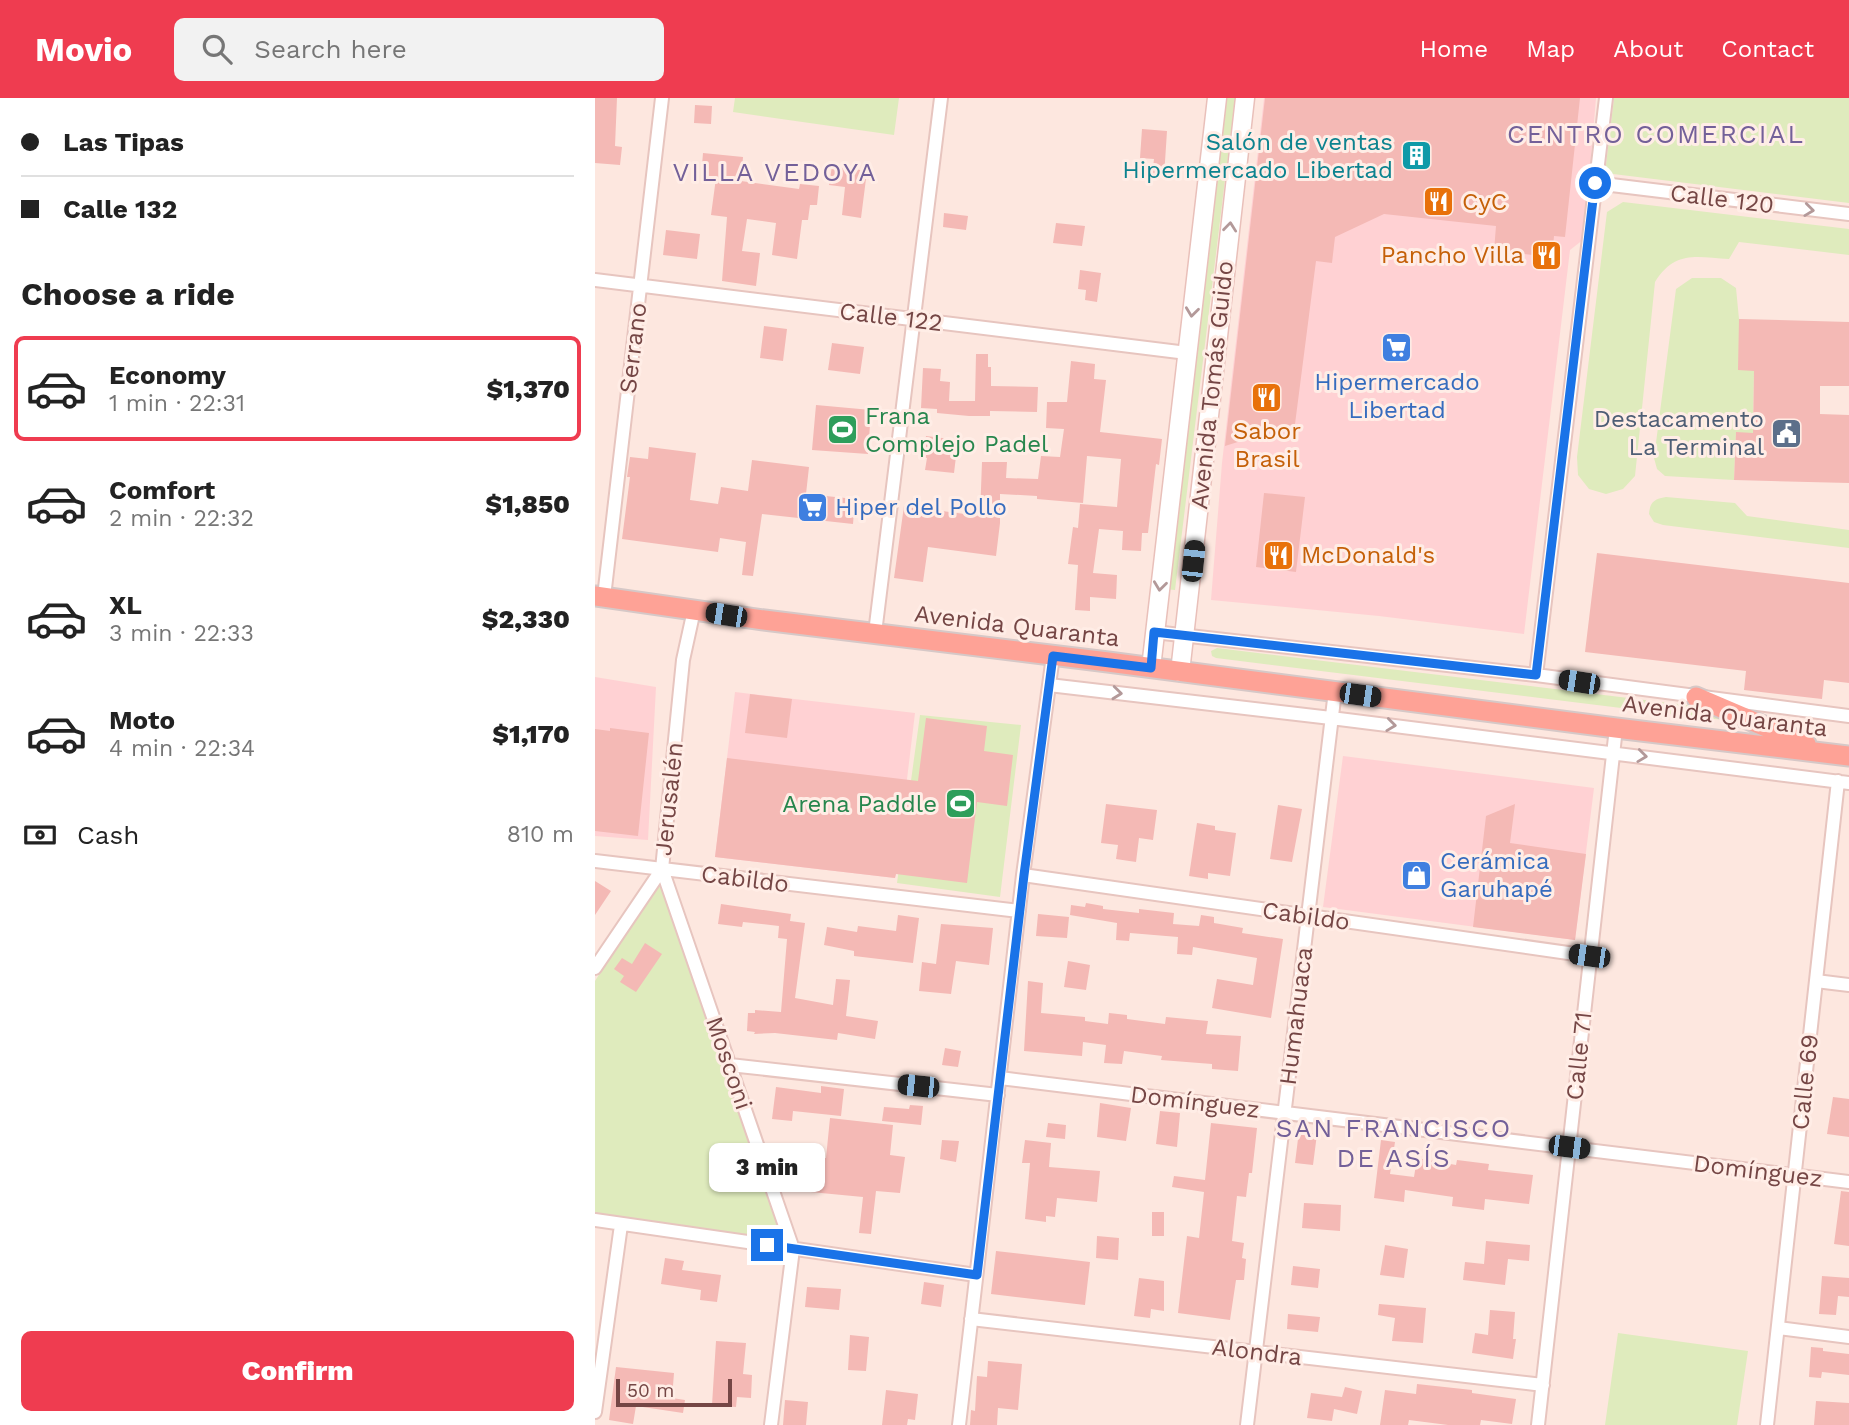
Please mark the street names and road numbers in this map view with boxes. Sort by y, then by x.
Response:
street label: Calle 120 [1668,179,1776,219]
street label: Avenida Tomás Guido [1185,259,1239,511]
street label: Calle 122 [838,297,944,337]
street label: Serrano [614,301,652,395]
street label: Avenida Quaranta [913,600,1121,652]
street label: Avenida Quaranta [1621,690,1829,742]
street label: Jerusalén [649,741,689,857]
street label: Cabildo [699,860,791,898]
street label: Cabildo [1260,896,1352,936]
street label: Humahuaca [1274,945,1318,1087]
street label: Calle 71 [1560,1010,1598,1102]
street label: Mosconi [700,1013,758,1113]
street label: Calle 69 [1786,1033,1824,1131]
street label: Domínguez [1129,1080,1261,1124]
street label: Domínguez [1692,1149,1824,1193]
street label: Alondra [1210,1333,1304,1371]

